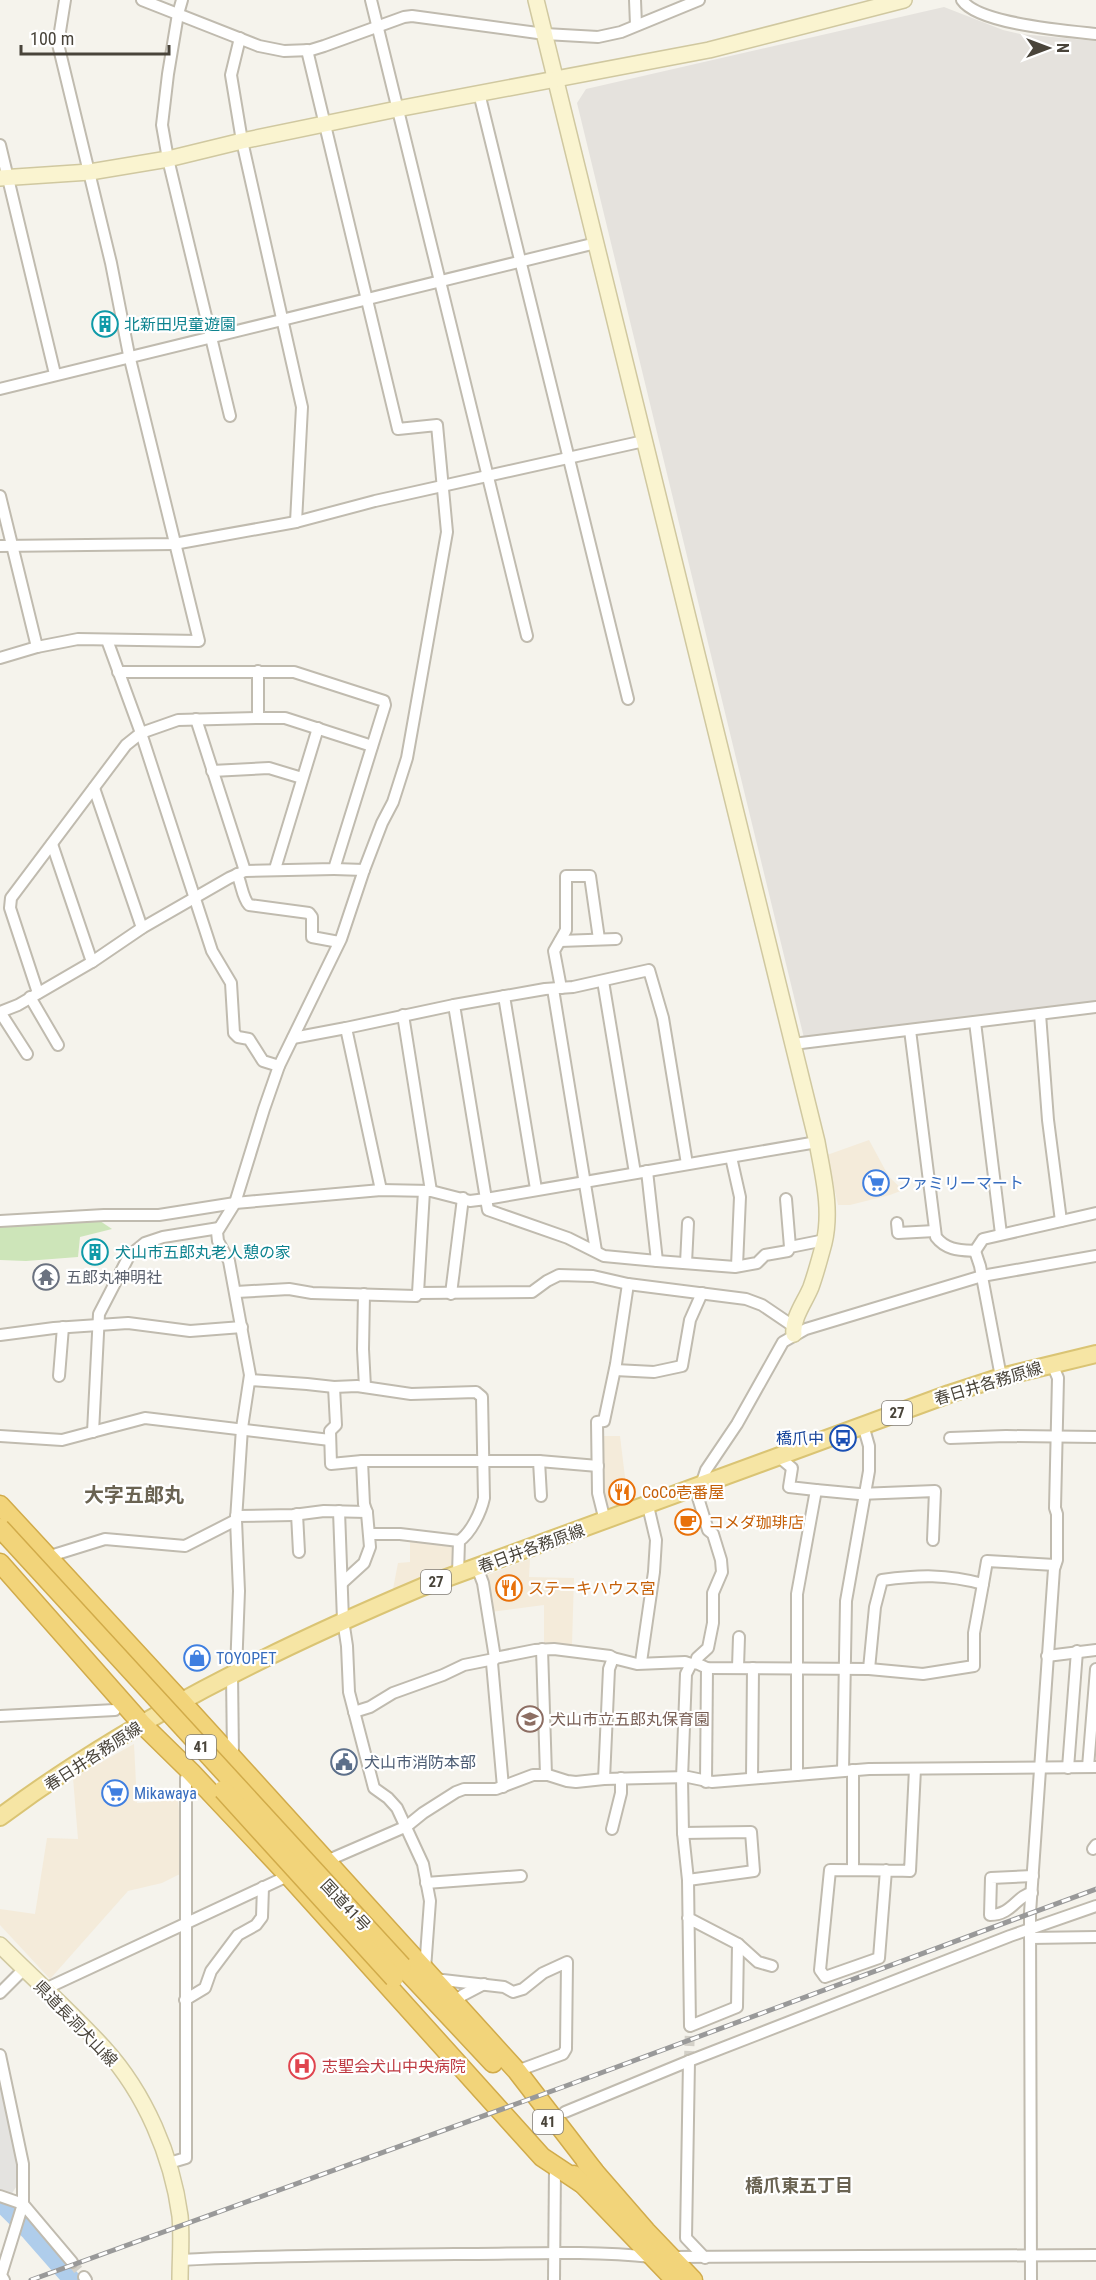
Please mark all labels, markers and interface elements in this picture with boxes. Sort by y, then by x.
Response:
scale bar [21,18,170,56]
north arrow [1018,18,1078,78]
text: 100 m [30,28,74,49]
text: N [1053,43,1072,53]
building icon: 北新田児童遊園 [90,309,120,339]
place label: 北新田児童遊園 [124,315,236,334]
supermarket icon: ファミリーマート [861,1168,891,1198]
place label: ファミリーマート [896,1174,1024,1193]
building icon: 犬山市五郎丸老人憩の家 [80,1237,110,1267]
place label: 犬山市五郎丸老人憩の家 [115,1243,291,1262]
temple icon: 五郎丸神明社 [31,1262,61,1292]
place label: 五郎丸神明社 [66,1268,162,1287]
street label: 春日井各務原線 [932,1358,1044,1409]
road number: 27 [882,1401,912,1425]
bus stop icon: 橋爪中 [828,1423,858,1453]
place label: 橋爪中 [776,1429,824,1448]
restaurant icon: CoCo壱番屋 [607,1477,637,1507]
district label: 大字五郎丸 [84,1483,184,1507]
place label: CoCo壱番屋 [642,1483,724,1502]
cafe icon: コメダ珈琲店 [673,1507,703,1537]
place label: コメダ珈琲店 [708,1513,804,1532]
street label: 春日井各務原線 [475,1520,587,1577]
road number: 27 [421,1570,451,1594]
restaurant icon: ステーキハウス宮 [494,1573,524,1603]
place label: ステーキハウス宮 [528,1579,656,1598]
shop icon: TOYOPET [182,1643,212,1673]
place label: TOYOPET [216,1649,276,1668]
school or university icon: 犬山市立五郎丸保育園 [515,1704,545,1734]
place label: 犬山市立五郎丸保育園 [550,1710,710,1729]
street label: 春日井各務原線 [41,1718,145,1795]
road number: 41 [186,1735,216,1759]
public building icon: 犬山市消防本部 [329,1747,359,1777]
place label: 犬山市消防本部 [364,1753,476,1772]
supermarket icon: Mikawaya [100,1778,130,1808]
place label: Mikawaya [134,1784,197,1803]
street label: 国道41号 [317,1876,374,1935]
street label: 県道長洞犬山線 [30,1976,121,2070]
hospital icon: 志聖会犬山中央病院 [287,2051,317,2081]
place label: 志聖会犬山中央病院 [322,2057,466,2076]
road number: 41 [533,2110,563,2134]
district label: 橋爪東五丁目 [745,2175,853,2196]

